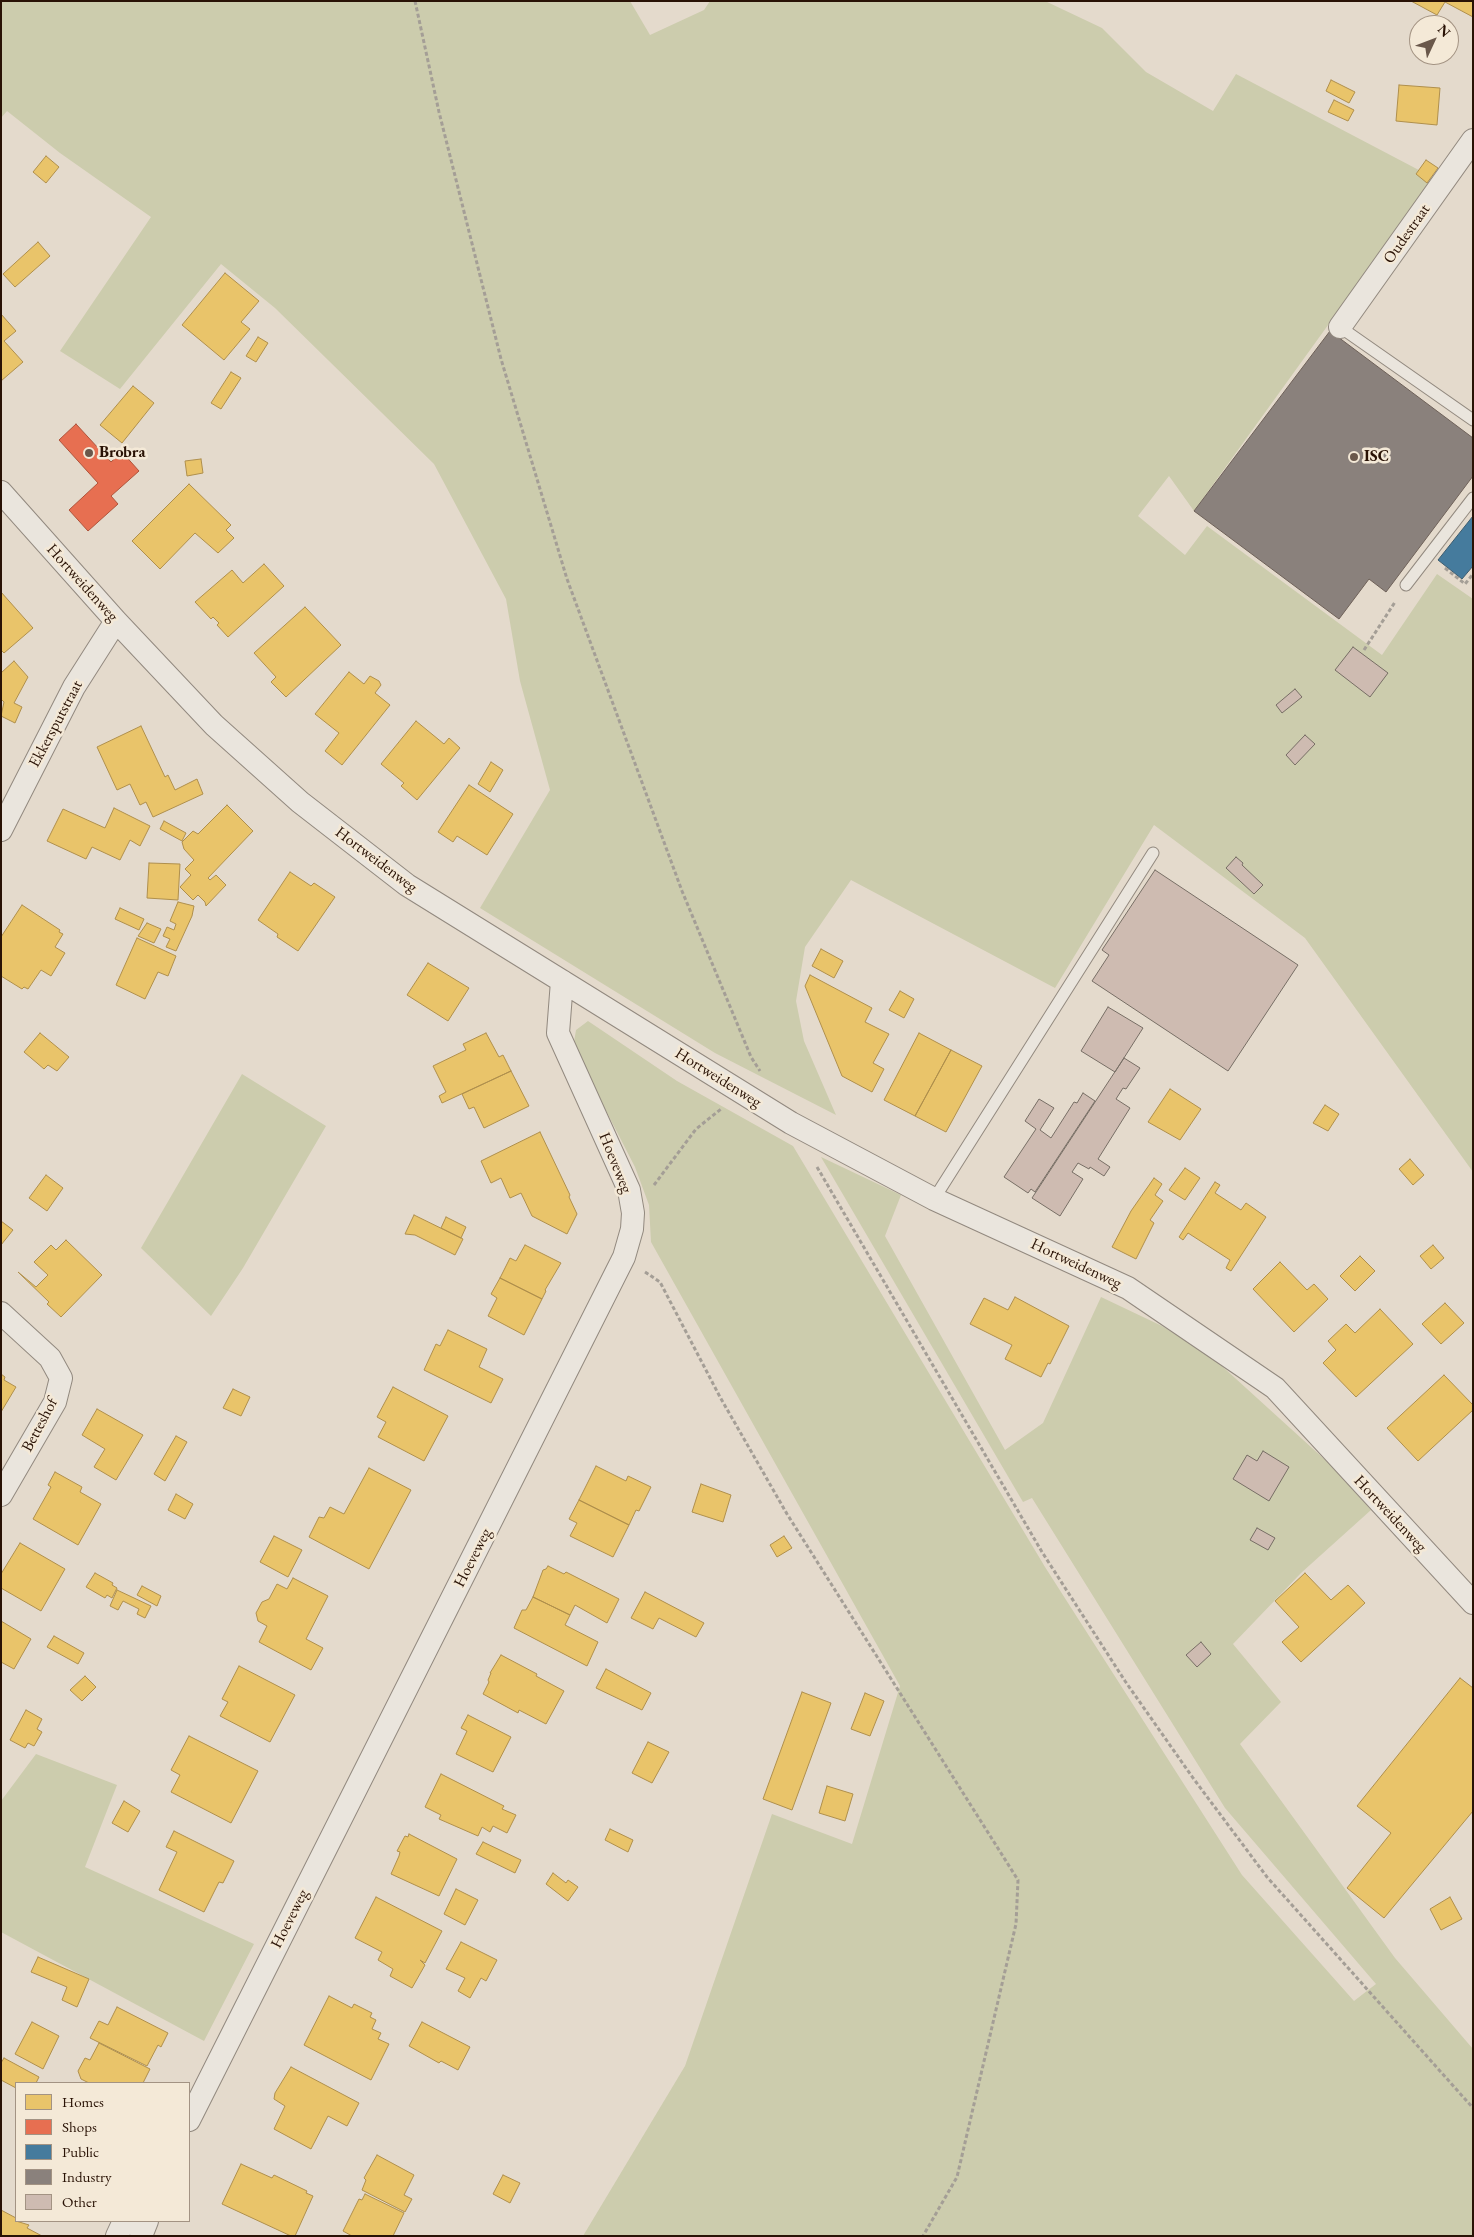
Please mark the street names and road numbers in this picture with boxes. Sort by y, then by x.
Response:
street label: Oudestraat [1380,201,1434,267]
street label: Hortweidenweg [42,540,122,626]
street label: Ekkersputstraat [25,677,87,771]
street label: Hortweidenweg [331,823,421,897]
street label: Hortweidenweg [671,1044,765,1112]
street label: Hoeveweg [594,1130,636,1196]
street label: Hortweidenweg [1027,1235,1125,1293]
street label: Betteshof [18,1395,62,1455]
street label: Hortweidenweg [1350,1472,1430,1556]
street label: Hoeveweg [450,1525,496,1591]
street label: Hoeveweg [267,1886,313,1952]

